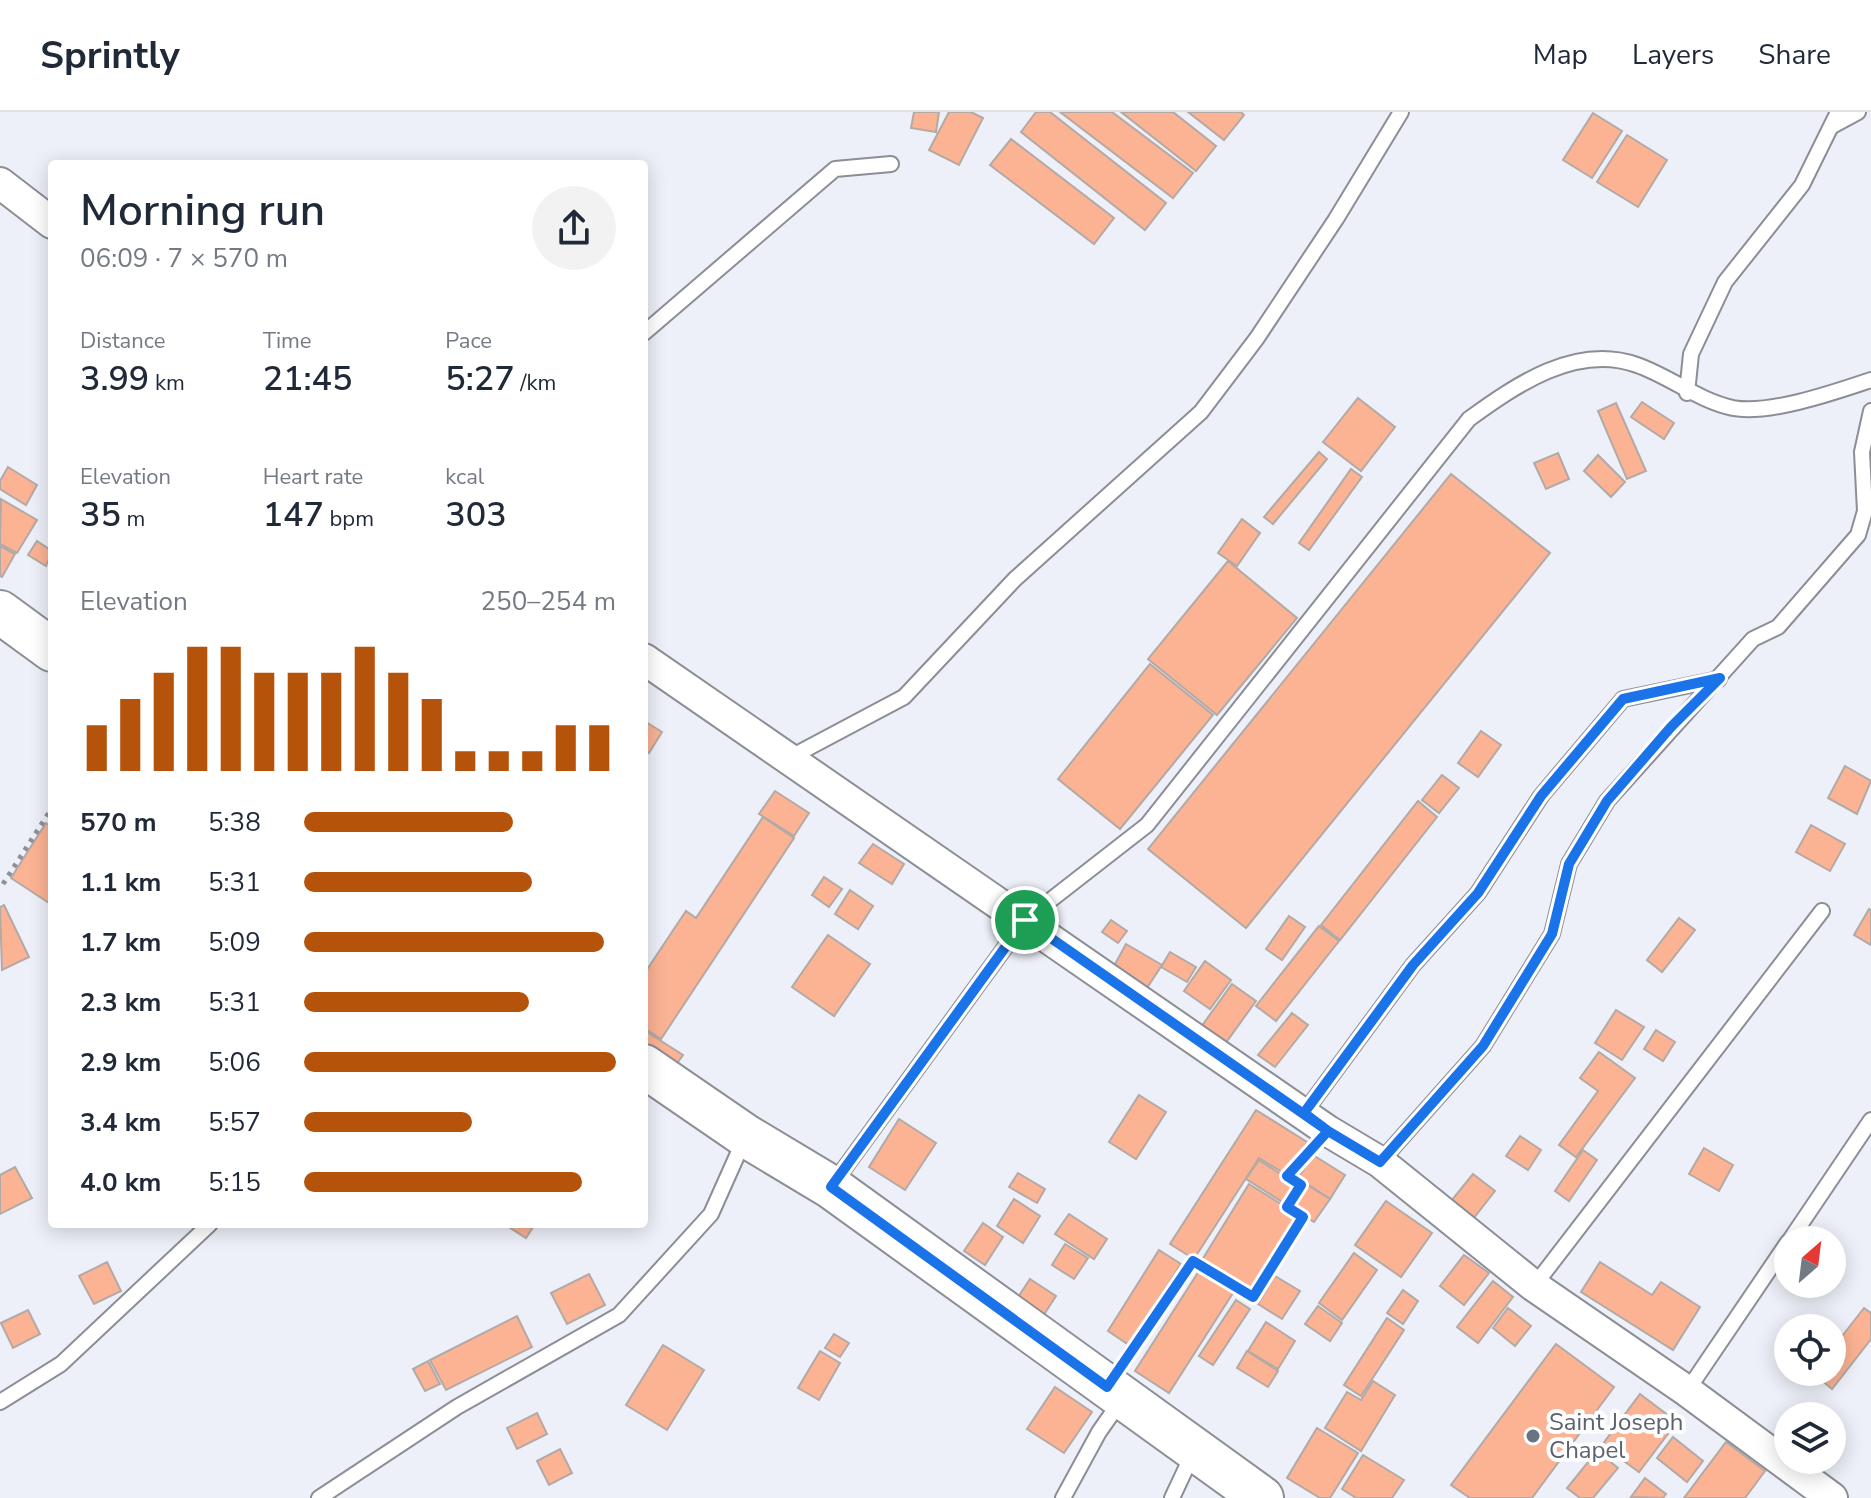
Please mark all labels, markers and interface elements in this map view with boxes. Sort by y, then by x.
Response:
text: Sprintly [40,30,180,81]
text: Map [1533,36,1588,74]
text: Layers [1632,36,1714,74]
text: Share [1758,36,1831,74]
text: Morning run [80,181,325,241]
button: share [532,186,616,270]
text: 06:09 · 7 × 570 m [80,241,288,276]
text: Distance [80,326,165,356]
text: Time [263,326,312,356]
text: Pace [445,326,492,356]
text: 3.99 [80,356,149,402]
text: 21:45 [263,356,352,402]
text: 5:27 [445,356,515,402]
text: km [149,368,185,398]
text: /km [515,368,556,398]
text: Elevation [80,462,171,492]
text: Heart rate [263,462,363,492]
text: kcal [445,462,484,492]
text: 35 [80,492,121,538]
text: 147 [263,492,324,538]
text: 303 [445,492,507,538]
text: m [121,504,145,534]
text: bpm [324,504,374,534]
text: Elevation [80,584,188,619]
text: 250–254 m [480,584,616,619]
text: 570 m [80,805,157,840]
text: 5:38 [208,805,261,840]
text: 1.1 km [80,865,161,900]
text: 5:31 [208,865,261,900]
pin [991,886,1059,954]
icon: arrive [1003,898,1047,942]
text: 1.7 km [80,925,161,960]
text: 5:09 [208,925,261,960]
text: 2.3 km [80,985,161,1020]
text: 5:31 [208,985,261,1020]
text: 2.9 km [80,1045,161,1080]
text: 5:06 [208,1045,261,1080]
text: 3.4 km [80,1105,161,1140]
text: 5:57 [208,1105,261,1140]
text: 4.0 km [80,1165,161,1200]
text: 5:15 [208,1165,261,1200]
north arrow [1774,1226,1846,1298]
map controls [1774,1226,1846,1474]
button: locate [1774,1314,1846,1386]
button: layers [1774,1402,1846,1474]
place label: Saint Joseph Chapel [1549,1406,1683,1466]
marker: Saint Joseph Chapel [1524,1427,1542,1445]

